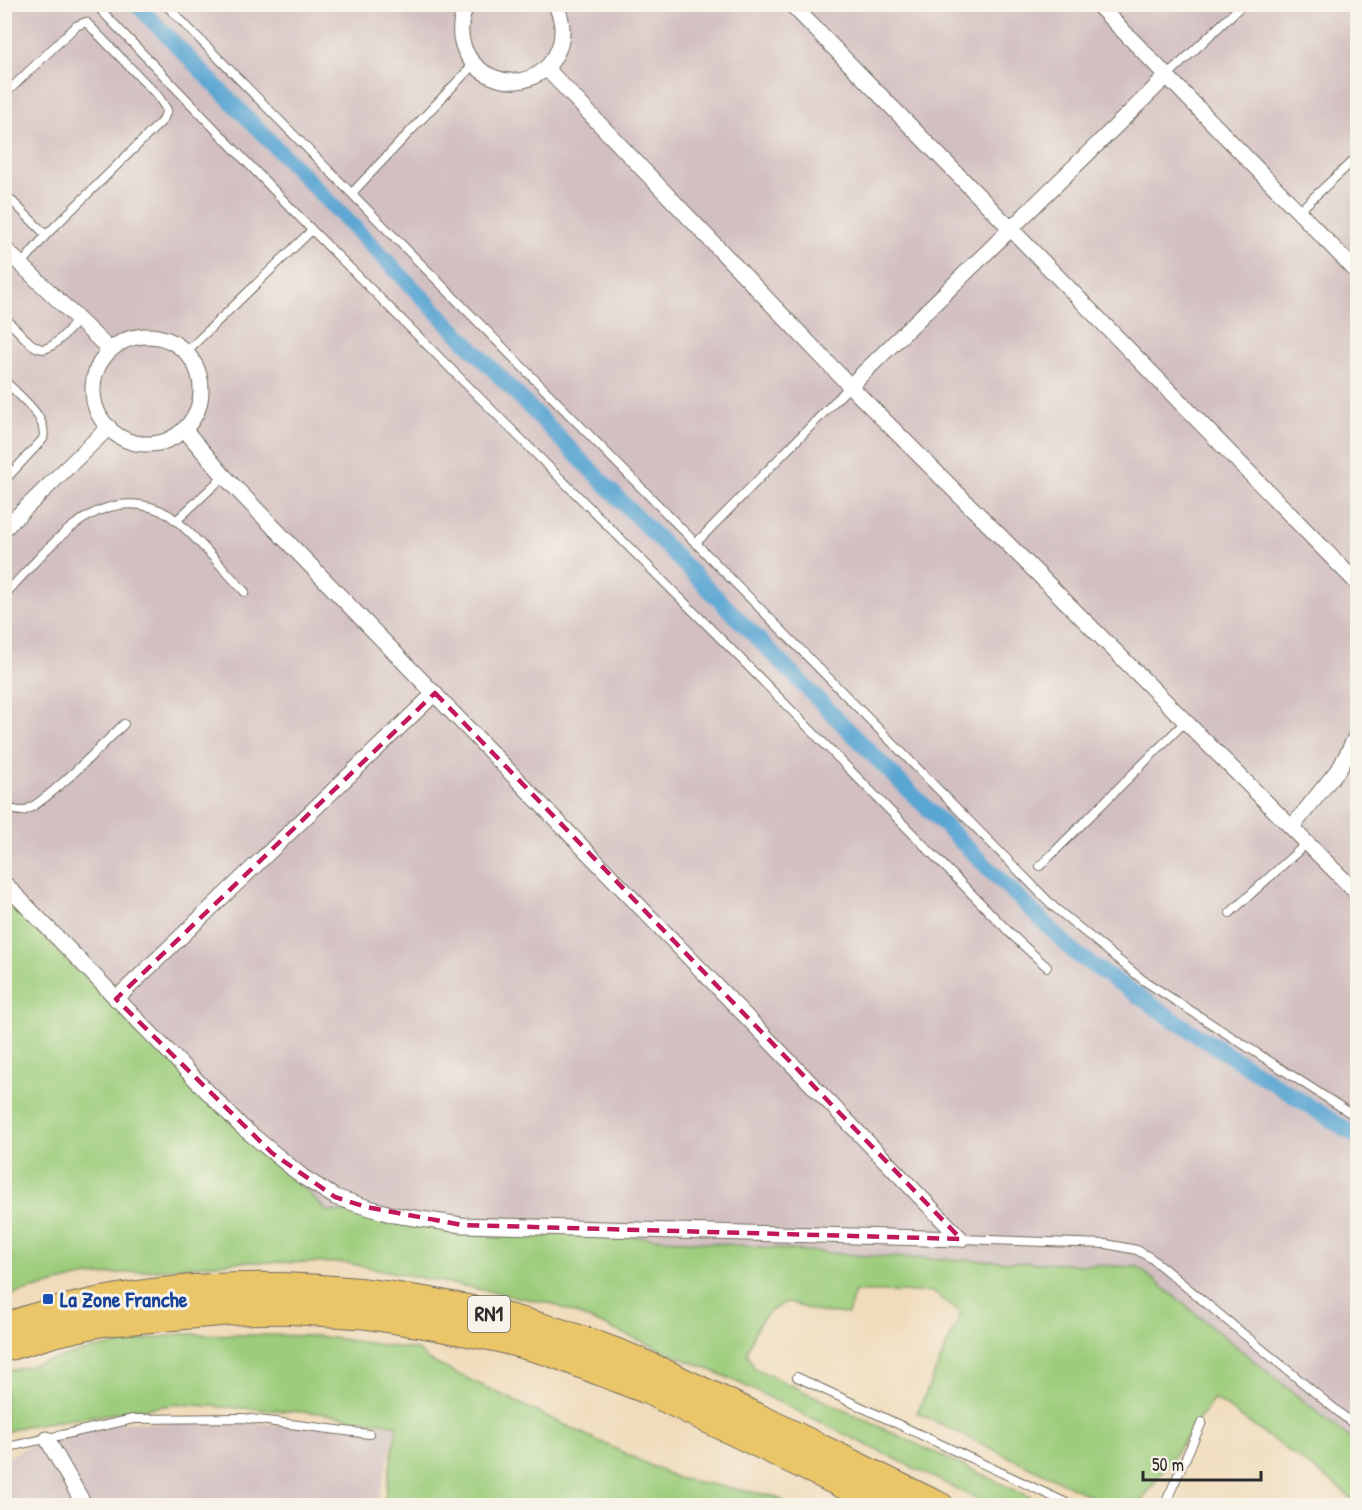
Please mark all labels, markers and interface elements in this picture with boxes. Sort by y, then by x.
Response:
place label: La Zone Franche [60,1284,188,1314]
marker: La Zone Franche [41,1292,55,1306]
road number: RN1 [468,1296,510,1332]
scale bar [1143,1444,1262,1482]
text: 50 m [1152,1452,1184,1477]

